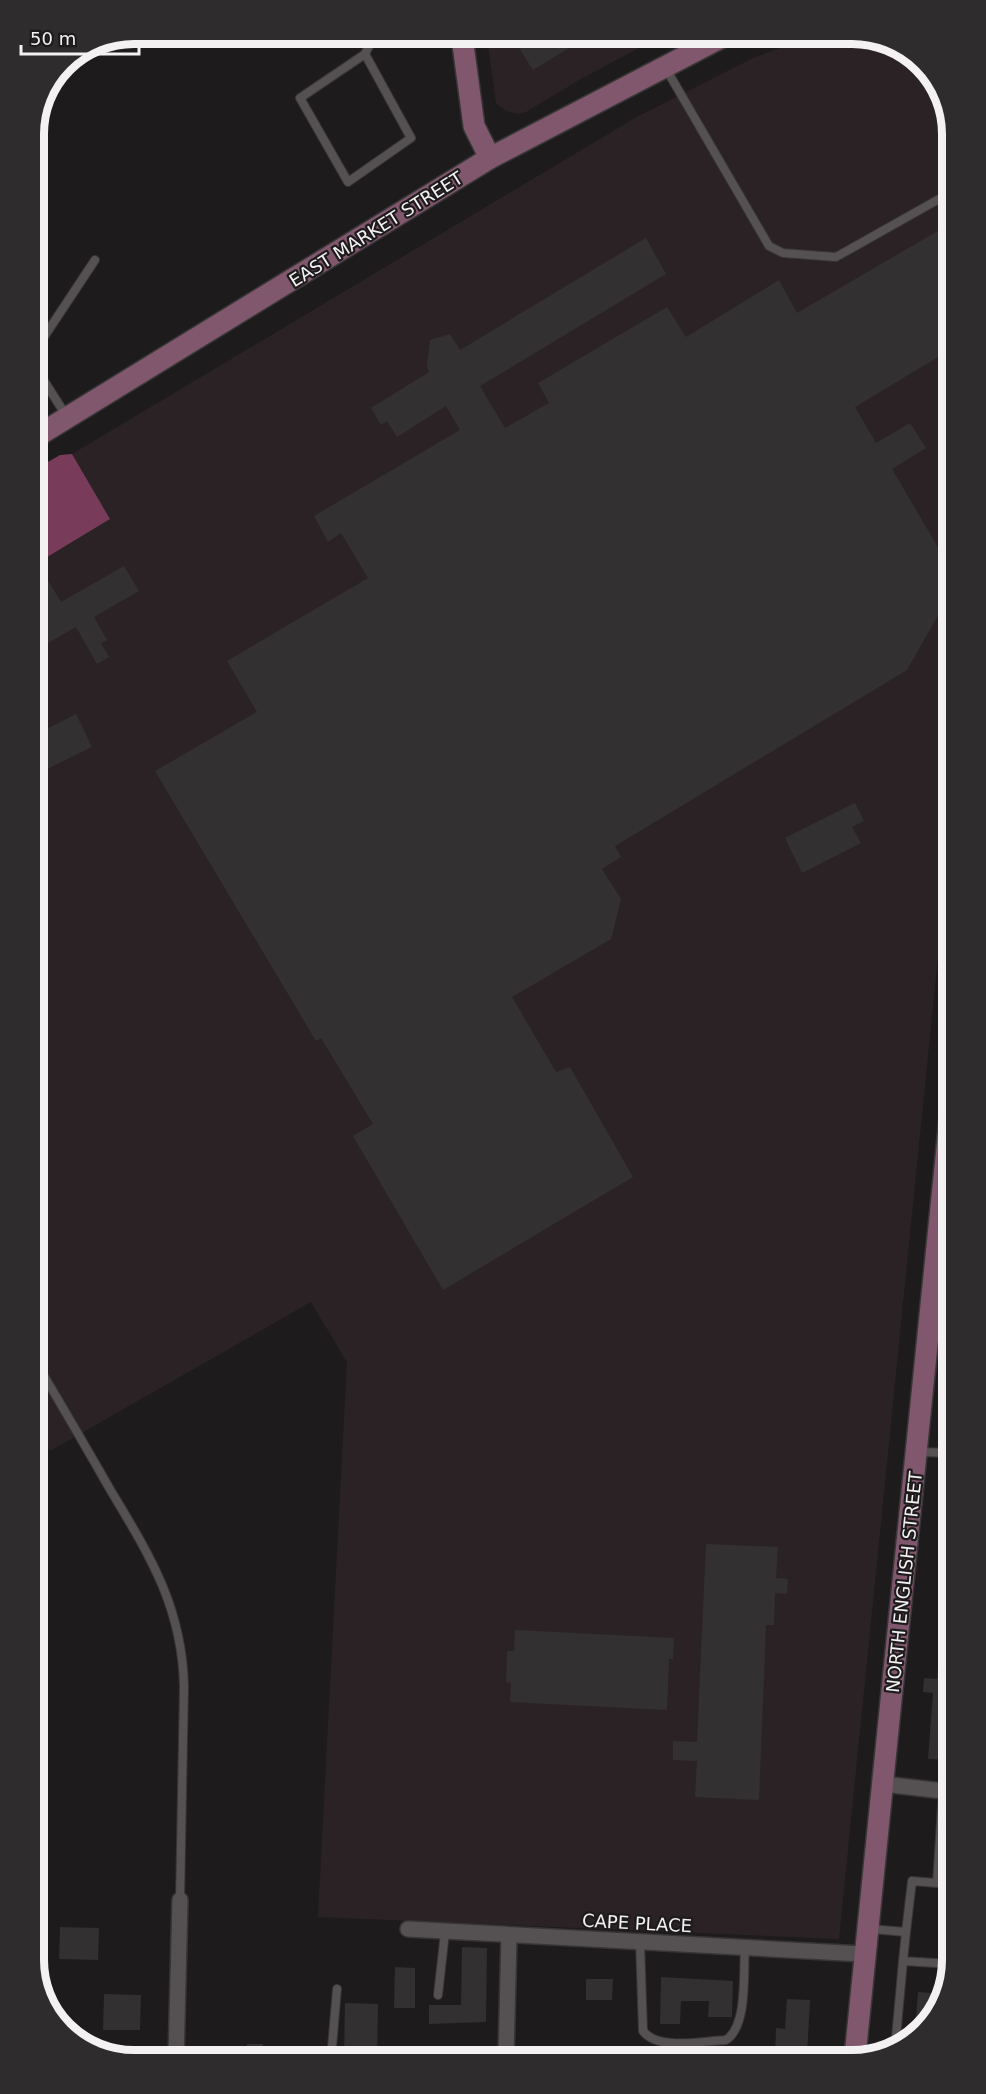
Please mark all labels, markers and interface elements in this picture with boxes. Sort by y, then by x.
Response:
scale bar [21,18,140,56]
text: 50 m [30,28,76,49]
street label: EAST MARKET STREET [285,166,468,291]
street label: NORTH ENGLISH STREET [882,1469,926,1694]
street label: CAPE PLACE [581,1910,693,1936]

